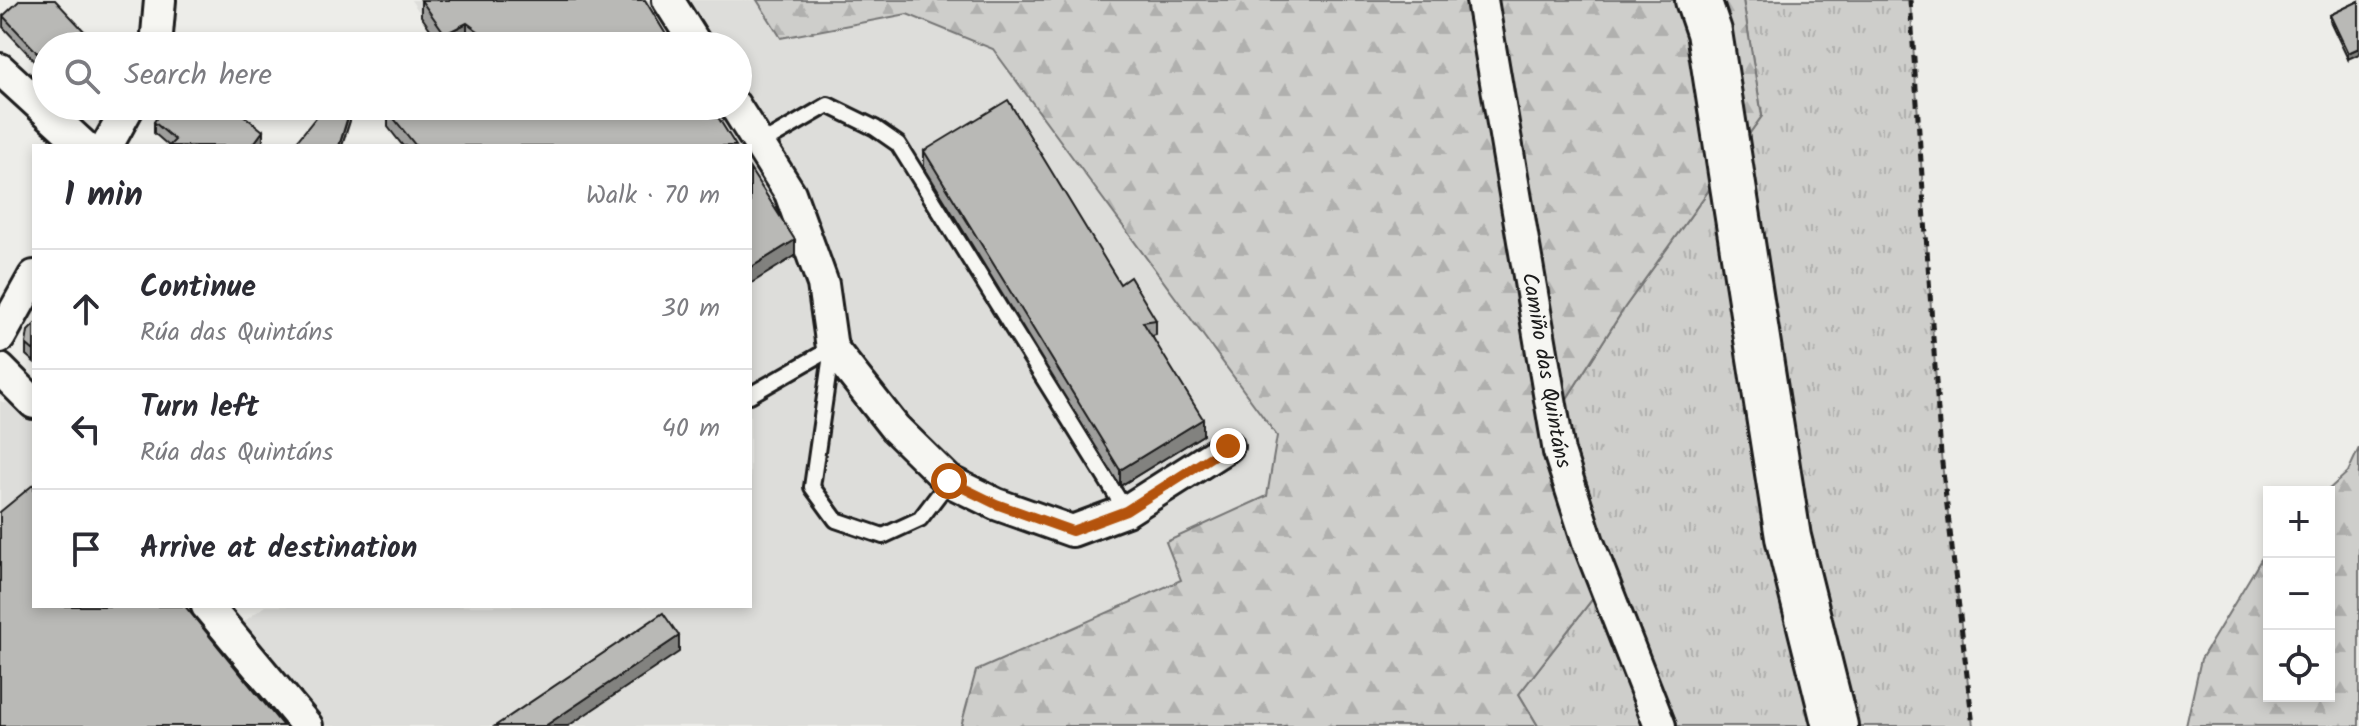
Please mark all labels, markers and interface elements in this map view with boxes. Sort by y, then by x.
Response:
search box [32,32,752,120]
text: Search here [124,52,272,100]
icon: search [60,54,104,98]
text: 1 min [64,169,143,223]
text: Walk · 70 m [586,175,720,217]
text: Continue [140,264,256,312]
street label: Camiño das Quintáns [1511,270,1581,474]
icon: ahead [64,287,108,331]
text: 30 m [661,288,720,330]
text: Rúa das Quintáns [140,312,333,354]
text: Turn left [140,384,259,432]
icon: left [64,407,108,451]
text: 40 m [662,408,720,450]
route end [1210,428,1246,464]
text: Rúa das Quintáns [140,432,333,474]
route start [931,463,967,499]
map controls [2263,486,2335,702]
button: + [2263,486,2335,558]
text: Arrive at destination [140,525,417,573]
icon: arrive [64,527,108,571]
button: − [2263,558,2335,630]
button: locate [2263,630,2335,702]

